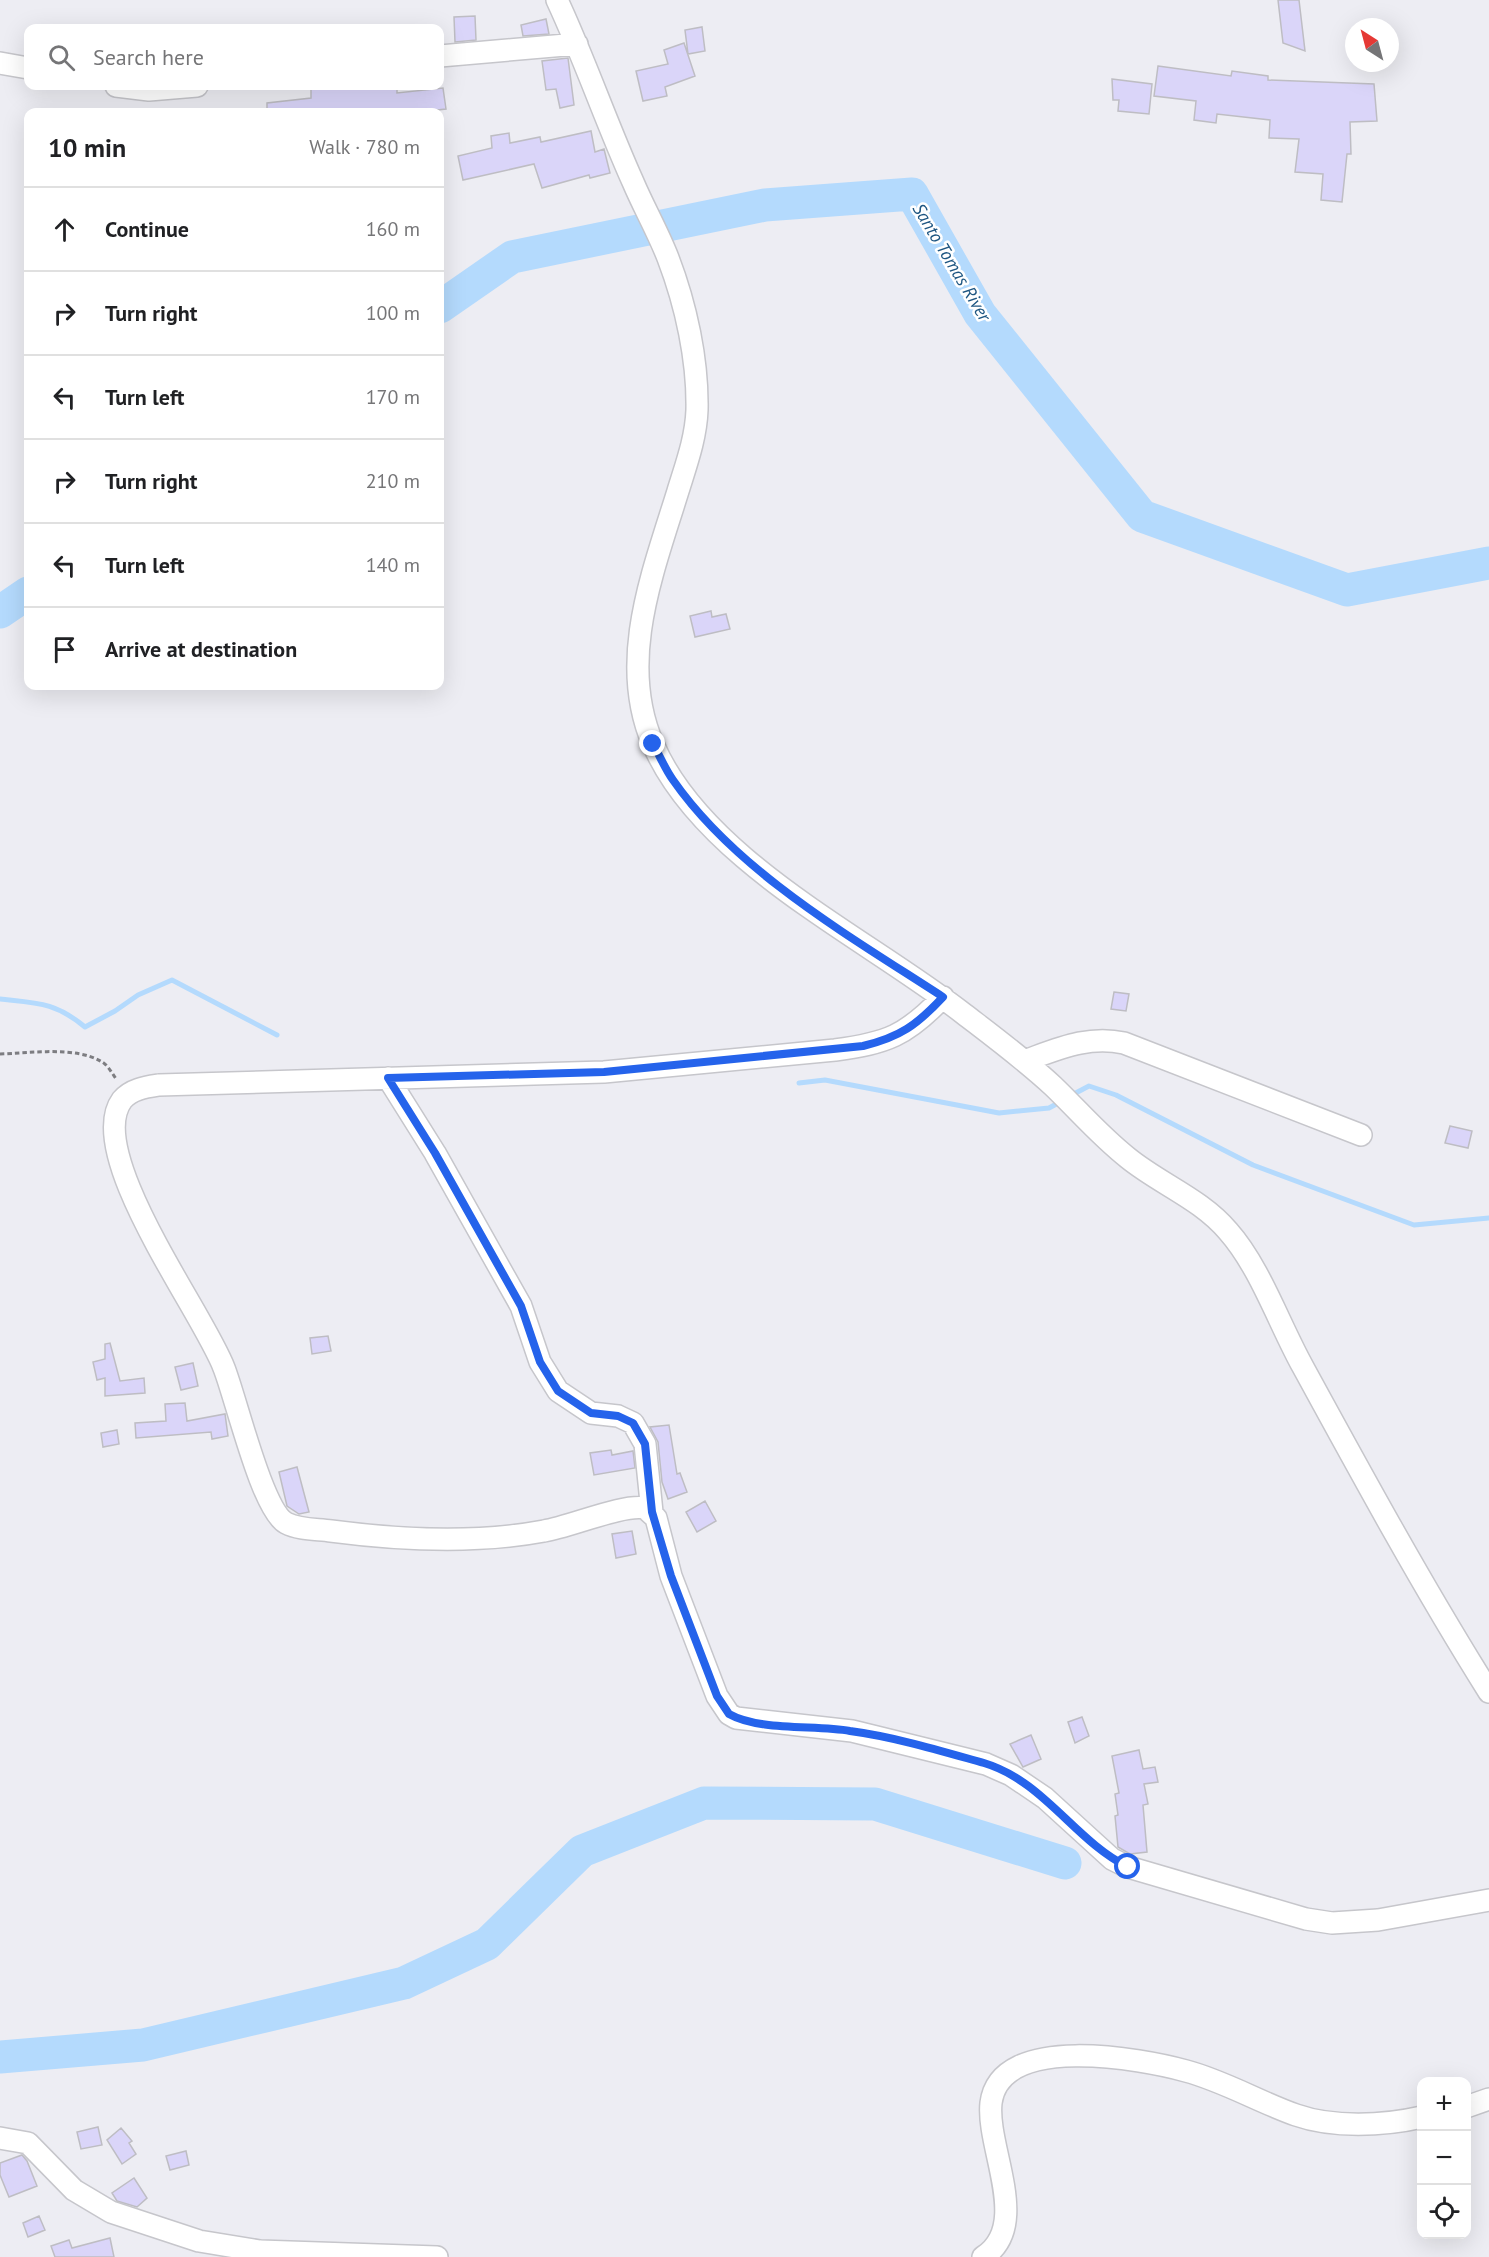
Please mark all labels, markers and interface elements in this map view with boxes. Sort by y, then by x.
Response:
north arrow [1345,18,1399,72]
search box [24,24,444,90]
icon: search [45,41,78,74]
text: Search here [93,43,204,71]
text: 10 min [48,131,126,164]
text: Walk · 780 m [309,134,420,160]
water label: Santo Tomas River [908,199,997,326]
icon: ahead [48,213,81,246]
text: Continue [105,215,189,243]
text: 160 m [366,216,420,242]
icon: right [48,297,81,330]
text: Turn right [105,299,197,327]
text: 100 m [366,300,420,326]
icon: left [48,381,81,414]
text: Turn left [105,383,185,411]
text: 170 m [366,384,420,410]
icon: right [48,465,81,498]
text: Turn right [105,467,197,495]
text: 210 m [366,468,420,494]
icon: left [48,549,81,582]
text: Turn left [105,551,185,579]
text: 140 m [366,552,420,578]
icon: arrive [48,633,81,666]
text: Arrive at destination [105,635,297,663]
route end [639,730,665,756]
route start [1114,1853,1140,1879]
map controls [1417,2077,1471,2239]
button: + [1417,2077,1471,2131]
button: − [1417,2131,1471,2185]
button: locate [1417,2185,1471,2239]

